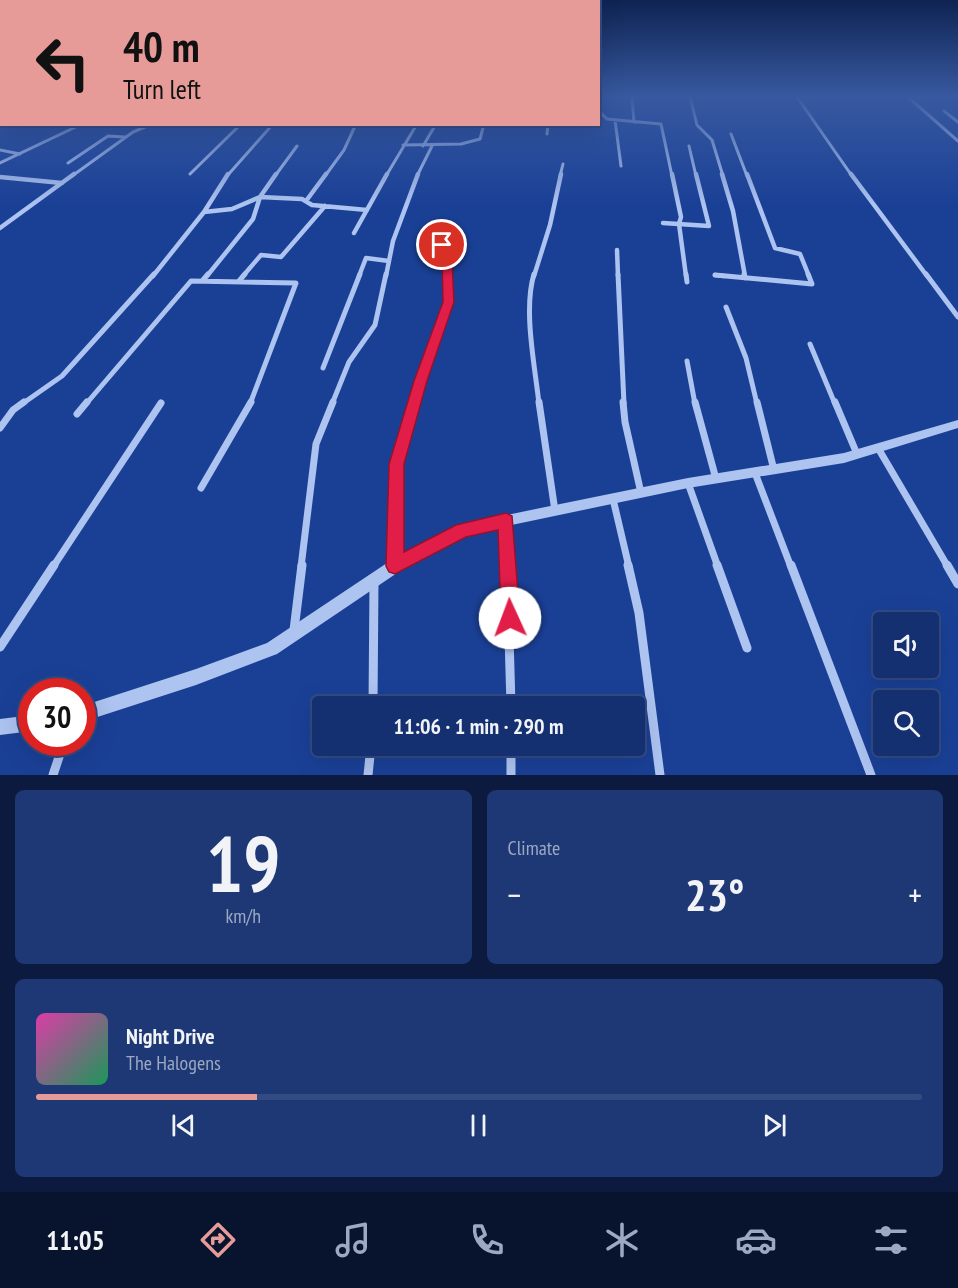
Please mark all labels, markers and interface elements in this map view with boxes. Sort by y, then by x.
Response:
text: 40 m [123,19,200,74]
icon: left [24,24,102,102]
text: Turn left [123,72,201,106]
pin [416,219,467,270]
icon: arrive [425,228,458,261]
position arrow [478,586,542,650]
map controls [873,612,939,756]
button: sound [873,612,939,678]
speed limit sign: 30 [18,678,96,756]
button: search [873,690,939,756]
text: 11:06 · 1 min · 290 m [393,712,564,740]
text: 19 [206,813,281,914]
text: Climate [508,835,560,861]
text: 23° [685,865,744,923]
text: − [508,873,521,916]
text: + [908,873,922,916]
text: km/h [226,903,261,929]
text: Night Drive [126,1022,215,1050]
text: The Halogens [126,1050,221,1076]
icon: previous [167,1109,200,1142]
icon: pause [462,1109,495,1142]
icon: next [758,1109,791,1142]
icon: directions [197,1219,239,1261]
icon: music [332,1219,374,1261]
icon: phone [466,1219,508,1261]
icon: climate [601,1219,643,1261]
icon: car [735,1219,777,1261]
icon: filters [870,1219,912,1261]
text: 11:05 [46,1223,105,1257]

